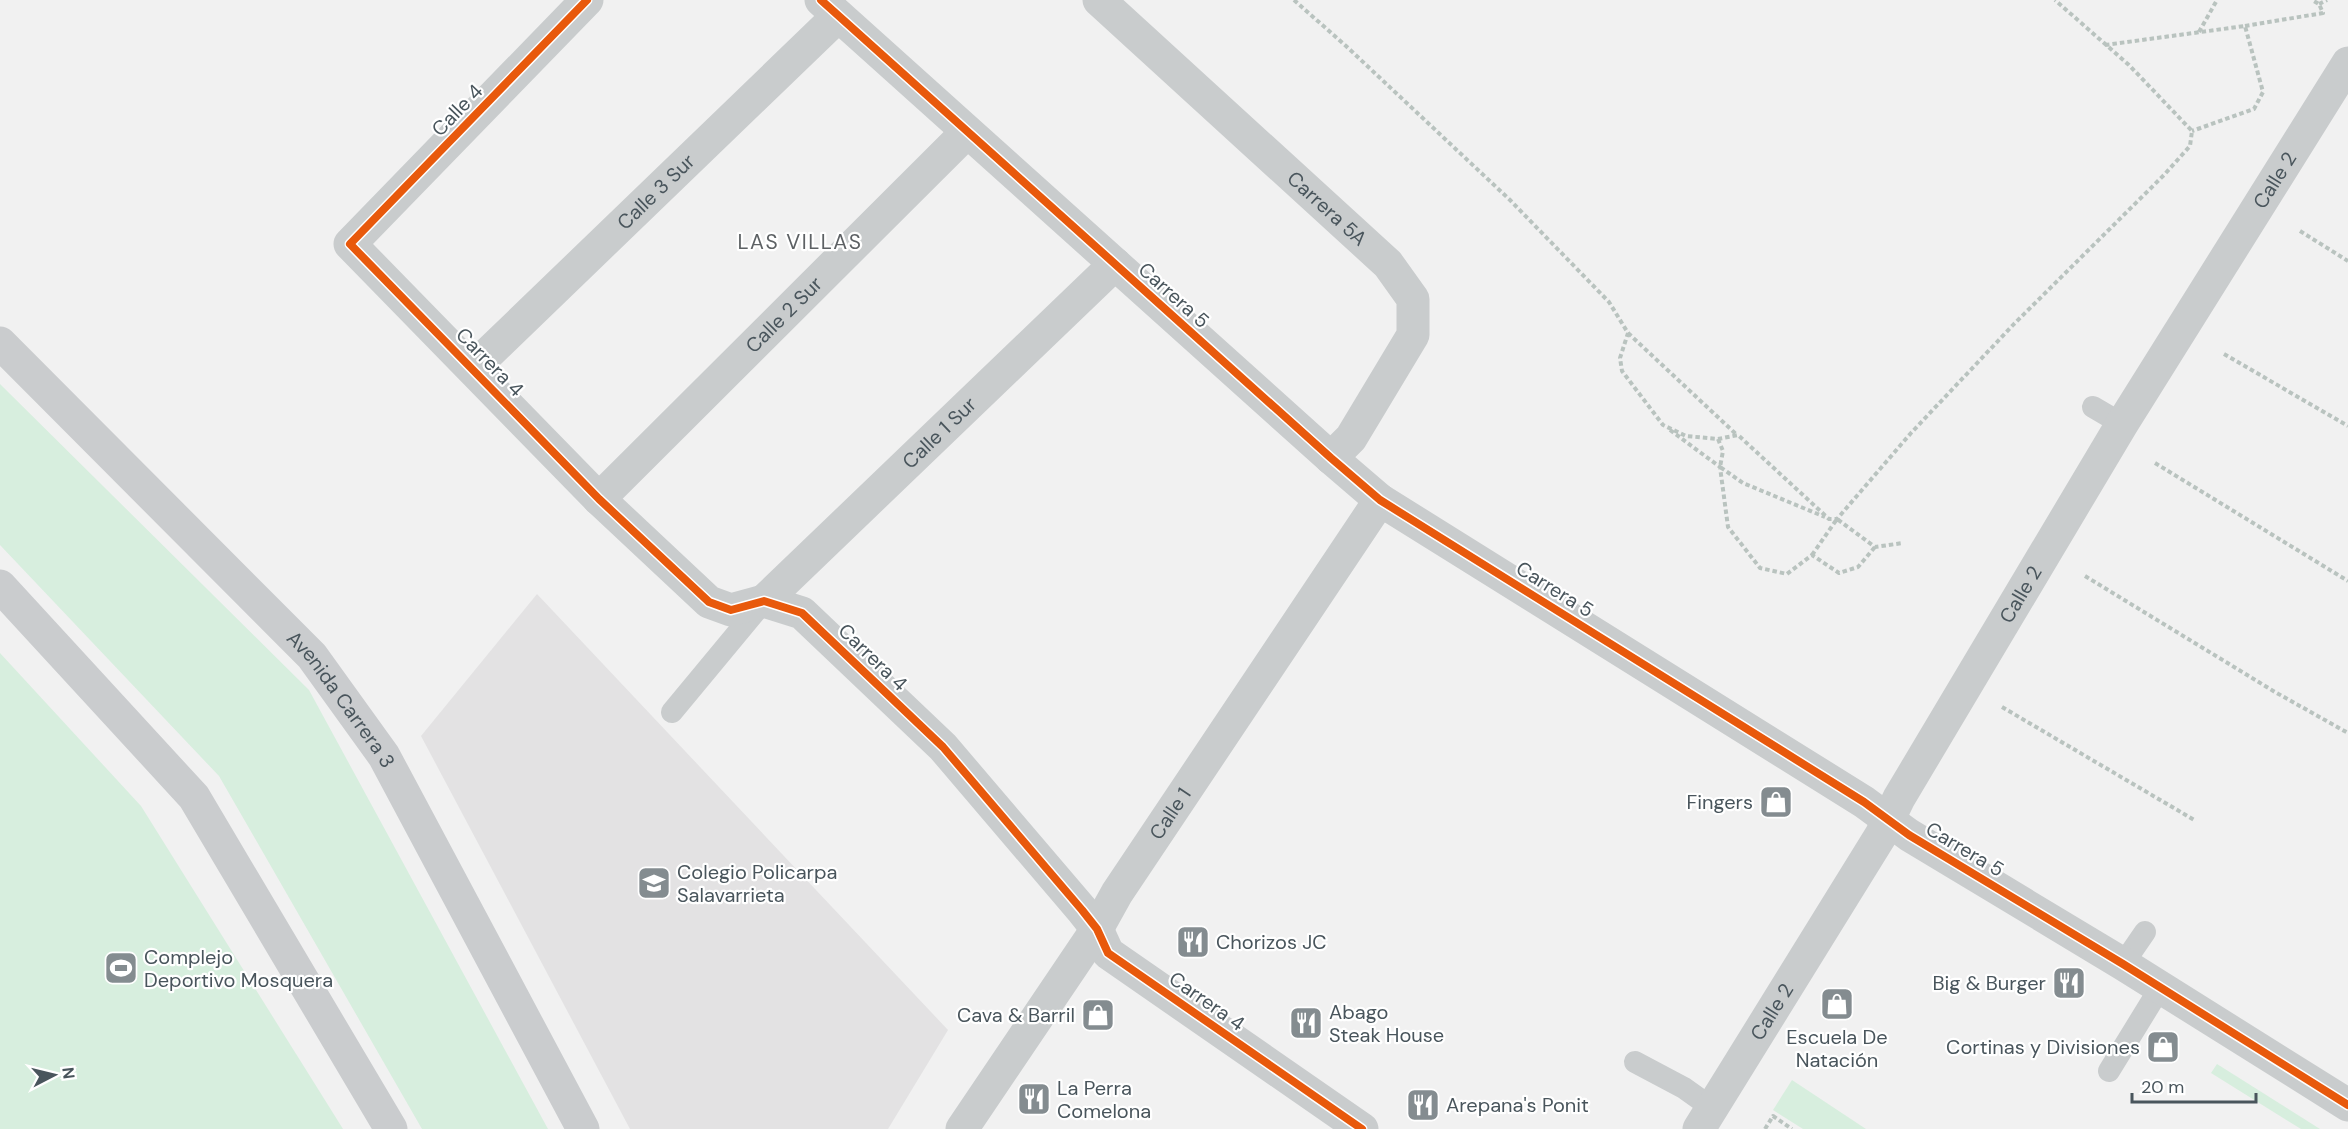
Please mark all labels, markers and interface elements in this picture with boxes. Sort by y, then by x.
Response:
street label: Calle 4 [426,78,488,142]
street label: Calle 2 [2247,147,2302,214]
street label: Calle 3 Sur [611,148,700,235]
street label: Carrera 5A [1282,165,1373,251]
district label: LAS VILLAS [738,228,863,256]
street label: Carrera 5 [1133,256,1215,334]
street label: Calle 2 Sur [740,271,828,359]
street label: Carrera 4 [451,322,529,402]
street label: Calle 1 Sur [897,391,982,474]
street label: Carrera 5 [1511,555,1599,623]
street label: Calle 2 [1993,561,2048,628]
street label: Carrera 4 [833,618,913,696]
street label: Avenida Carrera 3 [281,625,401,772]
street label: Calle 1 [1143,783,1197,845]
shop icon: Fingers [1758,784,1794,820]
place label: Fingers [1686,789,1753,815]
street label: Carrera 5 [1921,816,2009,882]
place label: Colegio Policarpa Salavarrieta [677,859,837,908]
school or university icon: Colegio Policarpa Salavarrieta [636,865,672,901]
restaurant icon: Chorizos JC [1175,924,1211,960]
place label: Chorizos JC [1216,929,1327,955]
place label: Complejo Deportivo Mosquera [144,944,333,993]
sports icon: Complejo Deportivo Mosquera [103,950,139,986]
street label: Carrera 4 [1164,965,1250,1037]
restaurant icon: Big & Burger [2051,965,2087,1001]
place label: Big & Burger [1932,970,2046,996]
street label: Calle 2 [1744,978,1799,1045]
shop icon: Escuela De Natación [1819,986,1855,1022]
shop icon: Cava & Barril [1080,997,1116,1033]
place label: Abago Steak House [1329,999,1444,1048]
place label: Cava & Barril [957,1002,1075,1028]
restaurant icon: Abago Steak House [1288,1005,1324,1041]
place label: Escuela De Natación [1786,1024,1888,1073]
shop icon: Cortinas y Divisiones [2145,1029,2181,1065]
place label: Cortinas y Divisiones [1946,1034,2140,1060]
north arrow [24,1045,84,1105]
text: N [57,1066,80,1080]
scale bar [2132,1066,2256,1104]
place label: La Perra Comelona [1057,1075,1151,1124]
text: 20 m [2141,1075,2184,1099]
restaurant icon: La Perra Comelona [1016,1081,1052,1117]
restaurant icon: Arepana's Ponit [1405,1087,1441,1123]
place label: Arepana's Ponit [1446,1092,1589,1118]

